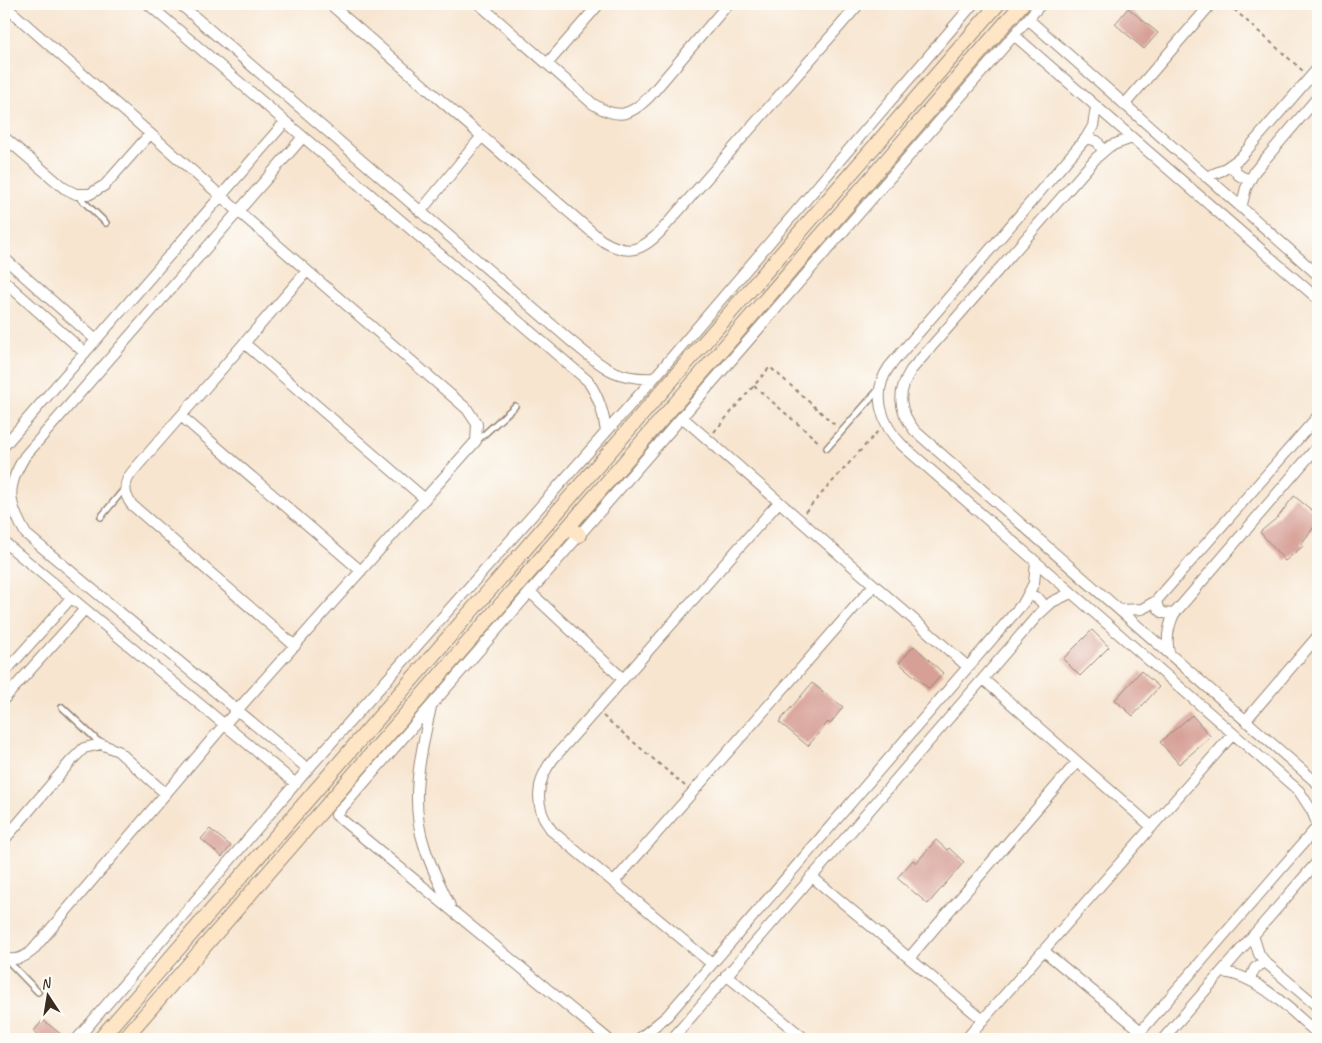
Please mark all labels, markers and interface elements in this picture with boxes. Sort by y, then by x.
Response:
north arrow [22,970,72,1020]
text: N [39,974,54,993]

